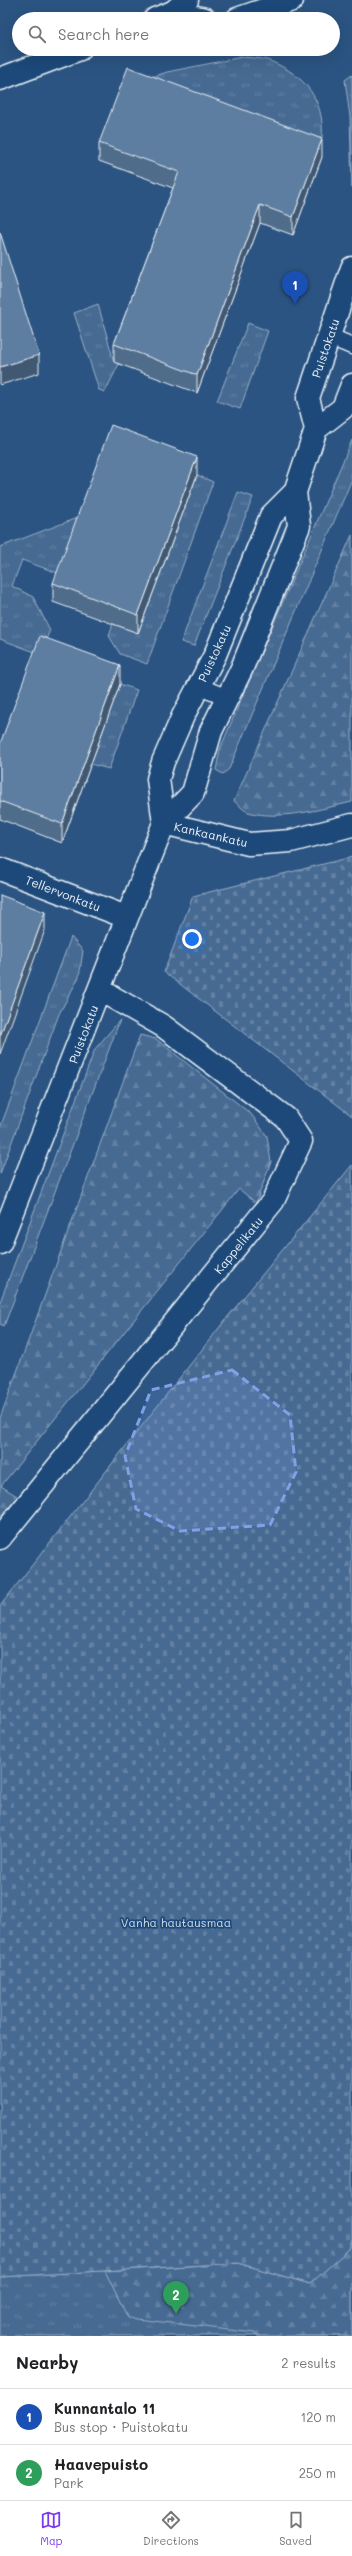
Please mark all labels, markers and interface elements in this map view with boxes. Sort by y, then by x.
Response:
search box [12,12,340,56]
icon: search [26,23,48,45]
text: Search here [58,24,149,44]
pin: 1 [282,271,308,304]
street label: Puistokatu [307,316,343,380]
street label: Puistokatu [194,622,234,684]
street label: Kankaankatu [173,818,249,850]
street label: Tellervonkatu [23,871,103,915]
your location [182,929,202,949]
street label: Puistokatu [65,1002,101,1066]
street label: Kappelikatu [210,1213,266,1277]
park label: Vanha hautausmaa [121,1914,231,1930]
pin: 2 [163,2281,189,2314]
text: Nearby [16,2351,78,2373]
text: 2 results [281,2354,336,2371]
text: Kunnantalo 11 [54,2398,155,2418]
text: 1 [26,2408,32,2425]
text: 120 m [300,2408,336,2425]
text: Bus stop · Puistokatu [54,2418,188,2435]
text: Haavepuisto [54,2454,148,2474]
text: 2 [25,2464,33,2481]
text: 250 m [299,2464,336,2481]
text: Park [54,2474,83,2491]
tab: Map [40,2509,63,2548]
tab: Directions [143,2509,199,2548]
tab: Saved [279,2509,312,2548]

